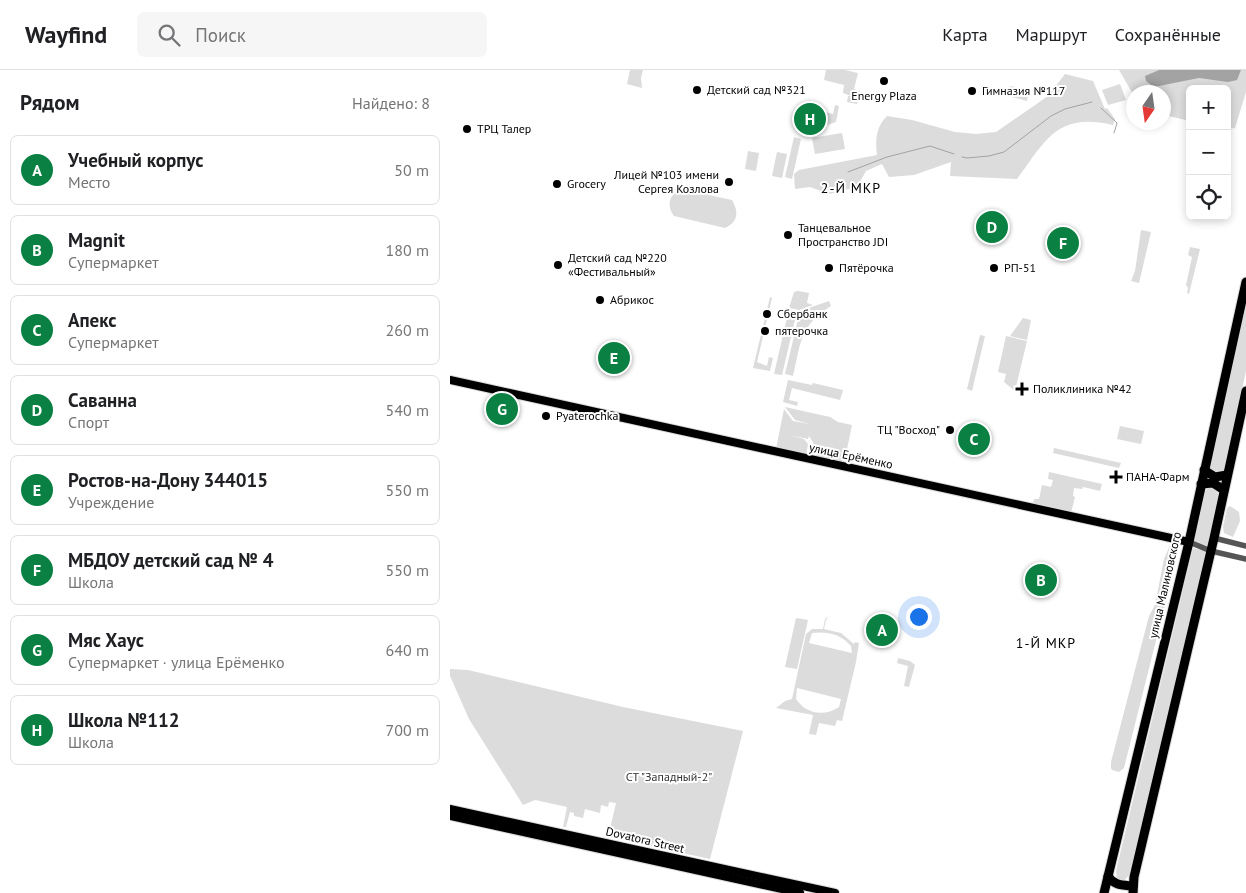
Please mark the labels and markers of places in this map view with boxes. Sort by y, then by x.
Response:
marker: Energy Plaza [878,75,890,87]
place label: Детский сад №321 [707,82,806,97]
place label: Гимназия №117 [982,83,1065,98]
marker: Детский сад №321 [691,84,703,96]
marker: Гимназия №117 [966,85,978,97]
place label: Energy Plaza [851,88,917,103]
pin: H [794,100,826,138]
place label: ТРЦ Талер [477,121,531,136]
marker: ТРЦ Талер [461,123,473,135]
place label: Лицей №103 имени Сергея Козлова [613,167,719,196]
place label: Grocery [567,176,606,191]
marker: Лицей №103 имени Сергея Козлова [723,176,735,188]
marker: Grocery [551,178,563,190]
pin: D [976,208,1008,246]
place label: Танцевальное Пространство JDI [798,220,888,249]
pin: F [1047,224,1079,262]
marker: Танцевальное Пространство JDI [782,229,794,241]
place label: Детский сад №220 «Фестивальный» [568,250,667,279]
marker: Детский сад №220 «Фестивальный» [552,259,564,271]
place label: Пятёрочка [839,260,894,275]
place label: РП-51 [1004,260,1036,275]
marker: Пятёрочка [823,262,835,274]
marker: РП-51 [988,262,1000,274]
place label: Абрикос [610,292,655,307]
marker: Абрикос [594,294,606,306]
place label: Сбербанк [777,306,828,321]
marker: Сбербанк [761,308,773,320]
place label: пятерочка [775,323,828,338]
marker: пятерочка [759,325,771,337]
pin: E [598,339,630,377]
place label: Поликлиника №42 [1033,381,1132,396]
marker: Поликлиника №42 [1015,382,1029,396]
pin: G [486,390,518,428]
place label: Pyaterochka [556,408,619,423]
marker: Pyaterochka [540,410,552,422]
pin: C [958,420,990,458]
place label: ТЦ "Восход" [877,422,940,437]
marker: ТЦ "Восход" [944,424,956,436]
place label: ПАНА-Фарм [1126,469,1189,484]
marker: ПАНА-Фарм [1110,471,1122,483]
pin: B [1025,561,1057,599]
pin: A [866,611,898,649]

